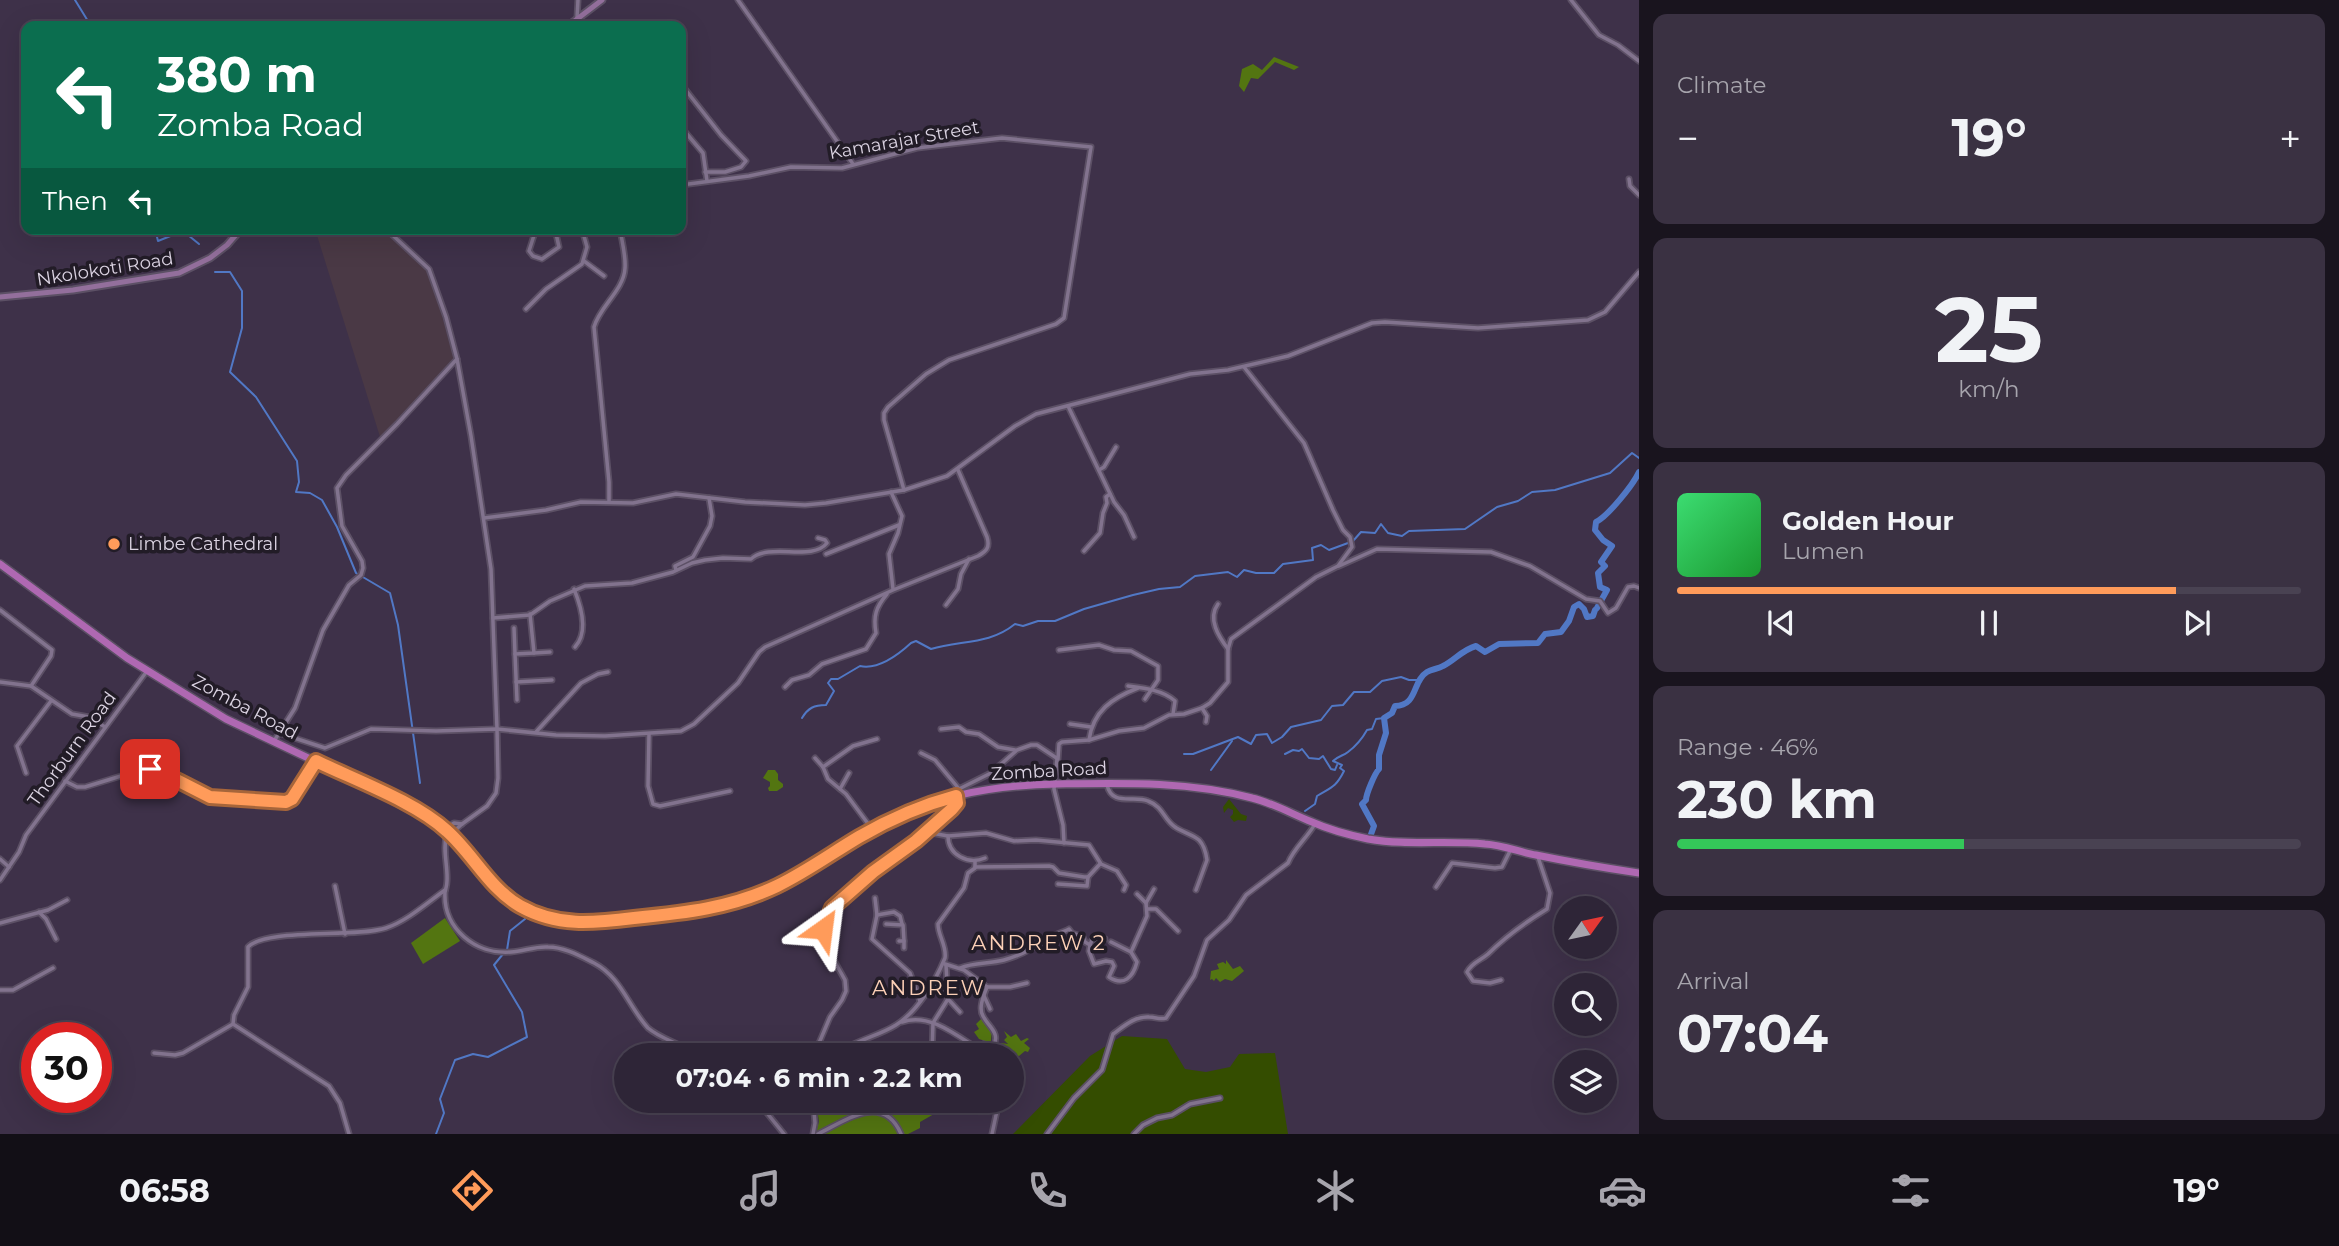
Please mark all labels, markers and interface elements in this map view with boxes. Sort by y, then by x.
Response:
text: 380 m [157,45,317,104]
icon: left [42,49,133,140]
text: Climate [1677,71,1766,99]
text: Zomba Road [157,105,364,144]
text: 19° [1951,106,2027,169]
text: − [1677,115,1699,162]
text: + [2279,115,2301,162]
street label: Kamarajar Street [827,116,981,164]
icon: left [122,182,160,220]
text: Then [42,185,108,217]
street label: Nkolokoti Road [35,247,175,291]
text: 25 [1935,274,2043,385]
text: km/h [1958,375,2020,403]
text: Golden Hour [1782,505,1954,537]
place label: Limbe Cathedral [128,533,278,555]
marker: Limbe Cathedral [106,536,122,552]
text: Lumen [1782,537,1865,565]
icon: previous [1762,604,1800,642]
icon: pause [1970,604,2008,642]
icon: next [2178,604,2216,642]
street label: Zomba Road [188,670,302,744]
street label: Thorburn Road [23,687,121,811]
text: Range · 46% [1677,733,1818,761]
pin [120,739,180,799]
icon: arrive [131,750,169,788]
street label: Zomba Road [990,757,1108,785]
text: 230 km [1677,768,1877,831]
position arrow [786,892,860,966]
north arrow [1554,896,1617,959]
map controls [1554,896,1617,1113]
district label: ANDREW 2 [971,930,1107,955]
text: Arrival [1677,967,1750,995]
button: search [1554,973,1617,1036]
district label: ANDREW [872,975,986,1000]
text: 07:04 [1677,1002,1828,1065]
speed limit sign: 30 [21,1022,112,1113]
button: layers [1554,1050,1617,1113]
text: 07:04 · 6 min · 2.2 km [675,1062,963,1094]
icon: directions [448,1166,497,1215]
icon: music [736,1166,785,1215]
icon: phone [1023,1166,1072,1215]
icon: climate [1311,1166,1360,1215]
icon: car [1598,1166,1647,1215]
icon: filters [1886,1166,1935,1215]
text: 06:58 [119,1171,210,1210]
text: 19° [2173,1171,2220,1210]

